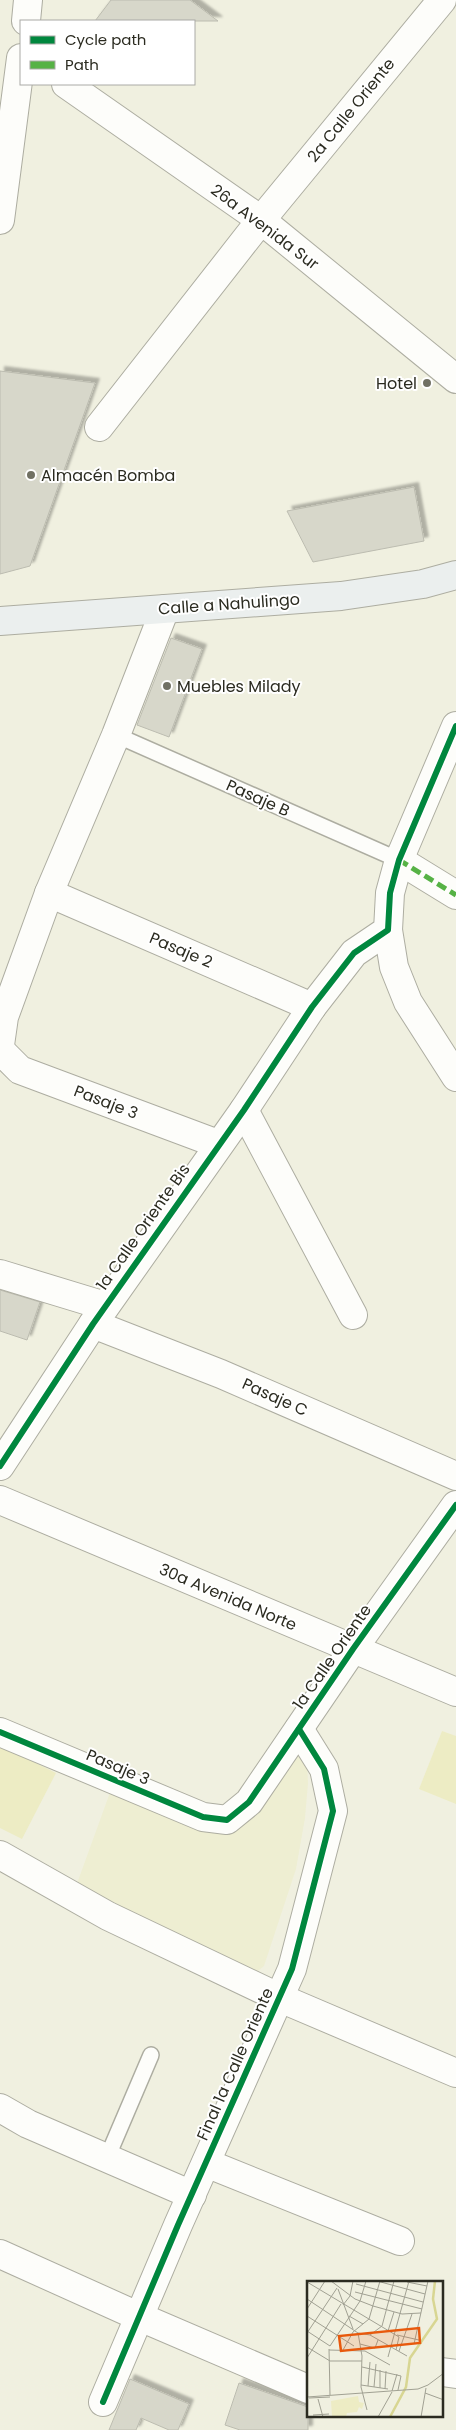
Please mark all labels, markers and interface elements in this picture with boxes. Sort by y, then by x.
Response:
legend [20,20,195,85]
text: Cycle path [65,29,146,50]
street label: 2a Calle Oriente [302,53,400,167]
text: Path [65,54,99,75]
street label: 26a Avenida Sur [206,179,324,275]
place label: Hotel [376,372,417,395]
marker: Hotel [421,377,433,389]
place label: Almacén Bomba [41,464,175,487]
marker: Almacén Bomba [25,469,37,481]
street label: Calle a Nahulingo [157,588,301,620]
place label: Muebles Milady [177,675,301,698]
marker: Muebles Milady [161,680,173,692]
street label: Pasaje B [223,774,294,822]
street label: Pasaje 2 [146,926,216,974]
street label: Pasaje 3 [71,1079,141,1125]
street label: 1a Calle Oriente Bis [91,1159,195,1295]
street label: Pasaje C [238,1372,312,1422]
street label: 30a Avenida Norte [156,1558,300,1636]
street label: 1a Calle Oriente [287,1600,377,1714]
street label: Pasaje 3 [83,1743,153,1791]
street label: Final 1a Calle Oriente [191,1984,279,2144]
inset map [307,2281,444,2418]

